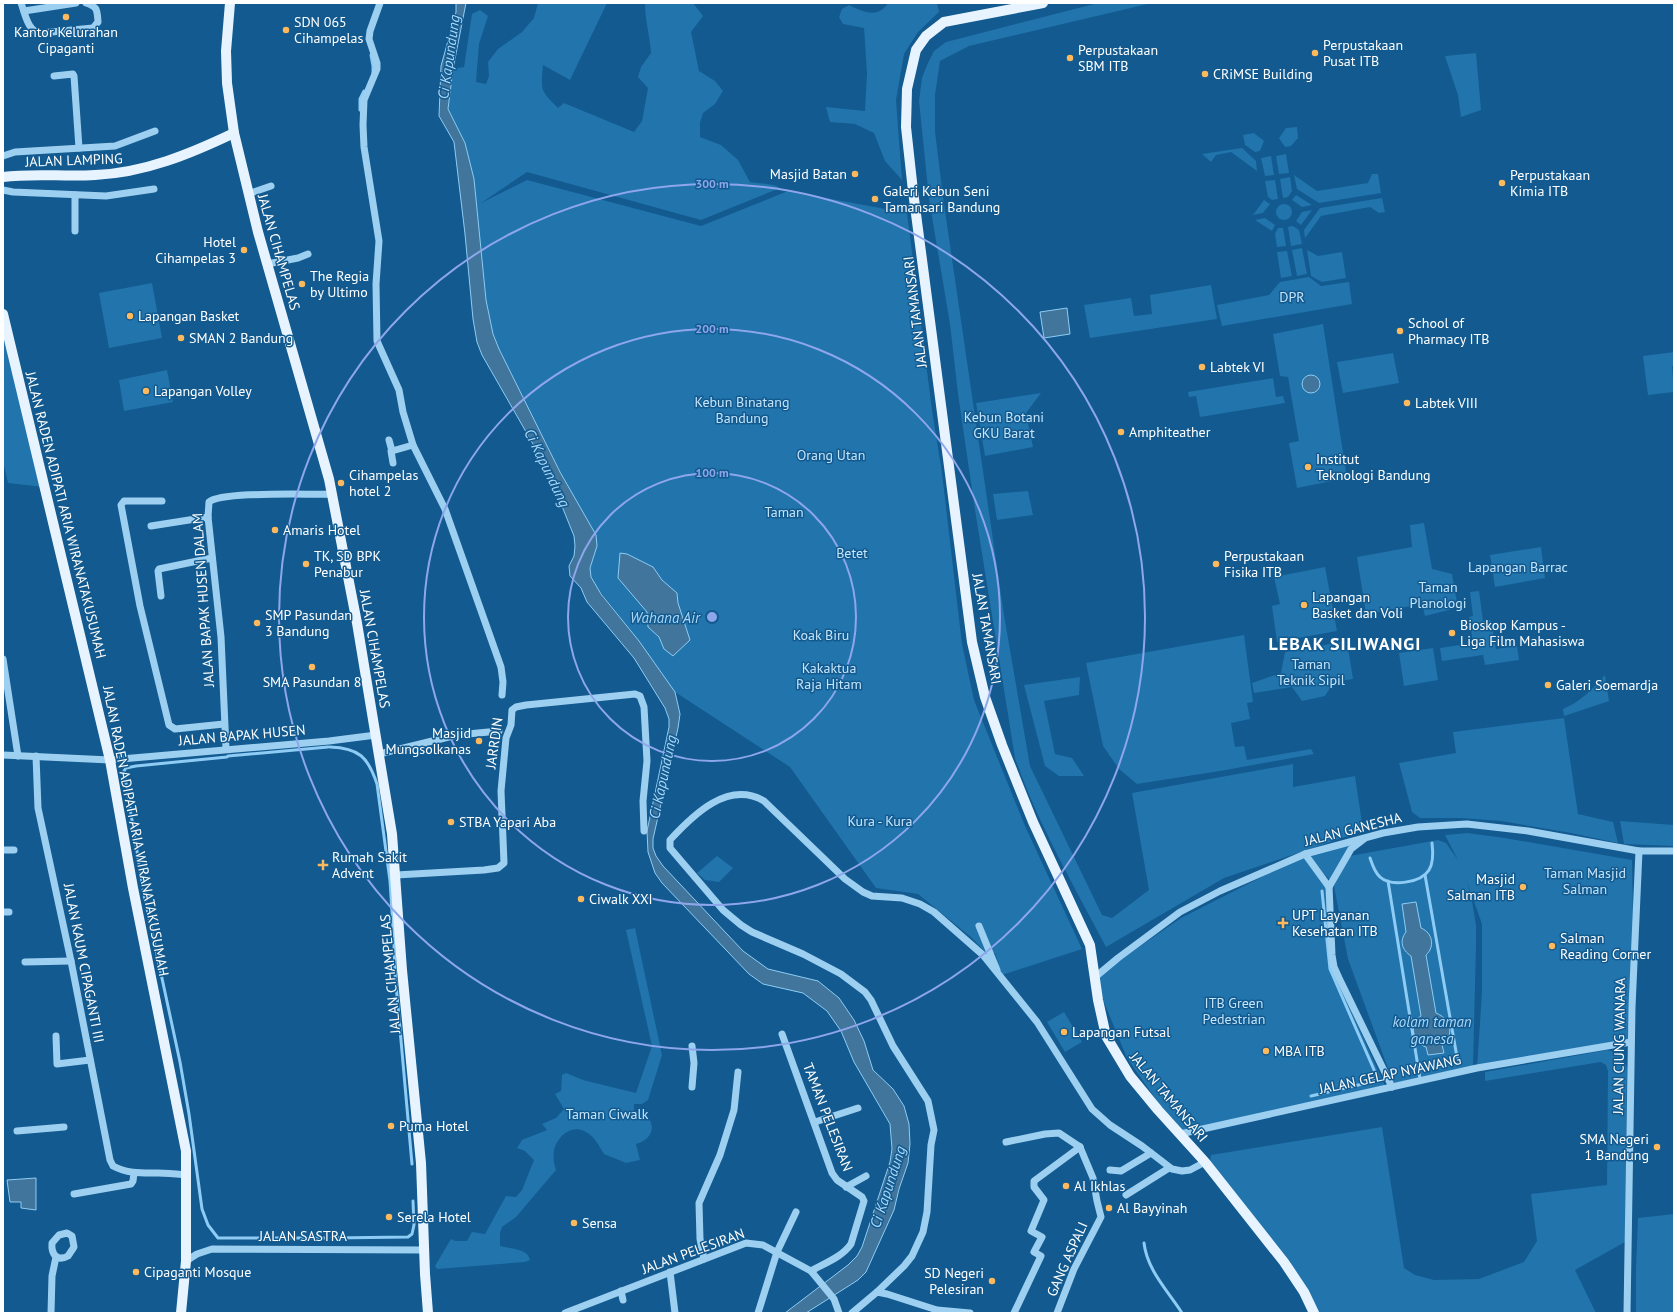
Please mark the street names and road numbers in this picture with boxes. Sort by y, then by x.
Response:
street label: JALAN LAMPING [24,149,123,171]
street label: JALAN CIHAMPELAS [254,191,304,312]
street label: JALAN TAMANSARI [899,255,931,370]
street label: JALAN RADEN ADIPATI ARIA WIRANATAKUSUMAH [21,369,110,660]
street label: JALAN BAPAK HUSEN DALAM [188,512,218,689]
street label: JALAN TAMANSARI [968,571,1006,686]
street label: JALAN CIHAMPELAS [356,587,394,710]
street label: JALAN RADEN ADIPATI ARIA WIRANATAKUSUMAH [99,683,173,978]
street label: JARRDIN [481,716,507,771]
street label: JALAN BAPAK HUSEN [177,720,306,750]
street label: JALAN GANESHA [1302,808,1404,850]
street label: JALAN KAUM CIPAGANTI III [60,881,108,1044]
street label: JALAN CIHAMPELAS [376,913,404,1036]
street label: JALAN CIUNG WANARA [1609,977,1629,1116]
street label: JALAN TAMANSARI [1125,1047,1212,1146]
street label: JALAN GELAP NYAWANG [1316,1050,1463,1098]
street label: TAMAN PELESIRAN [799,1060,857,1174]
street label: GANG ASPALI [1042,1219,1092,1299]
street label: JALAN PELESIRAN [638,1224,747,1278]
street label: JALAN SASTRA [258,1227,348,1245]

